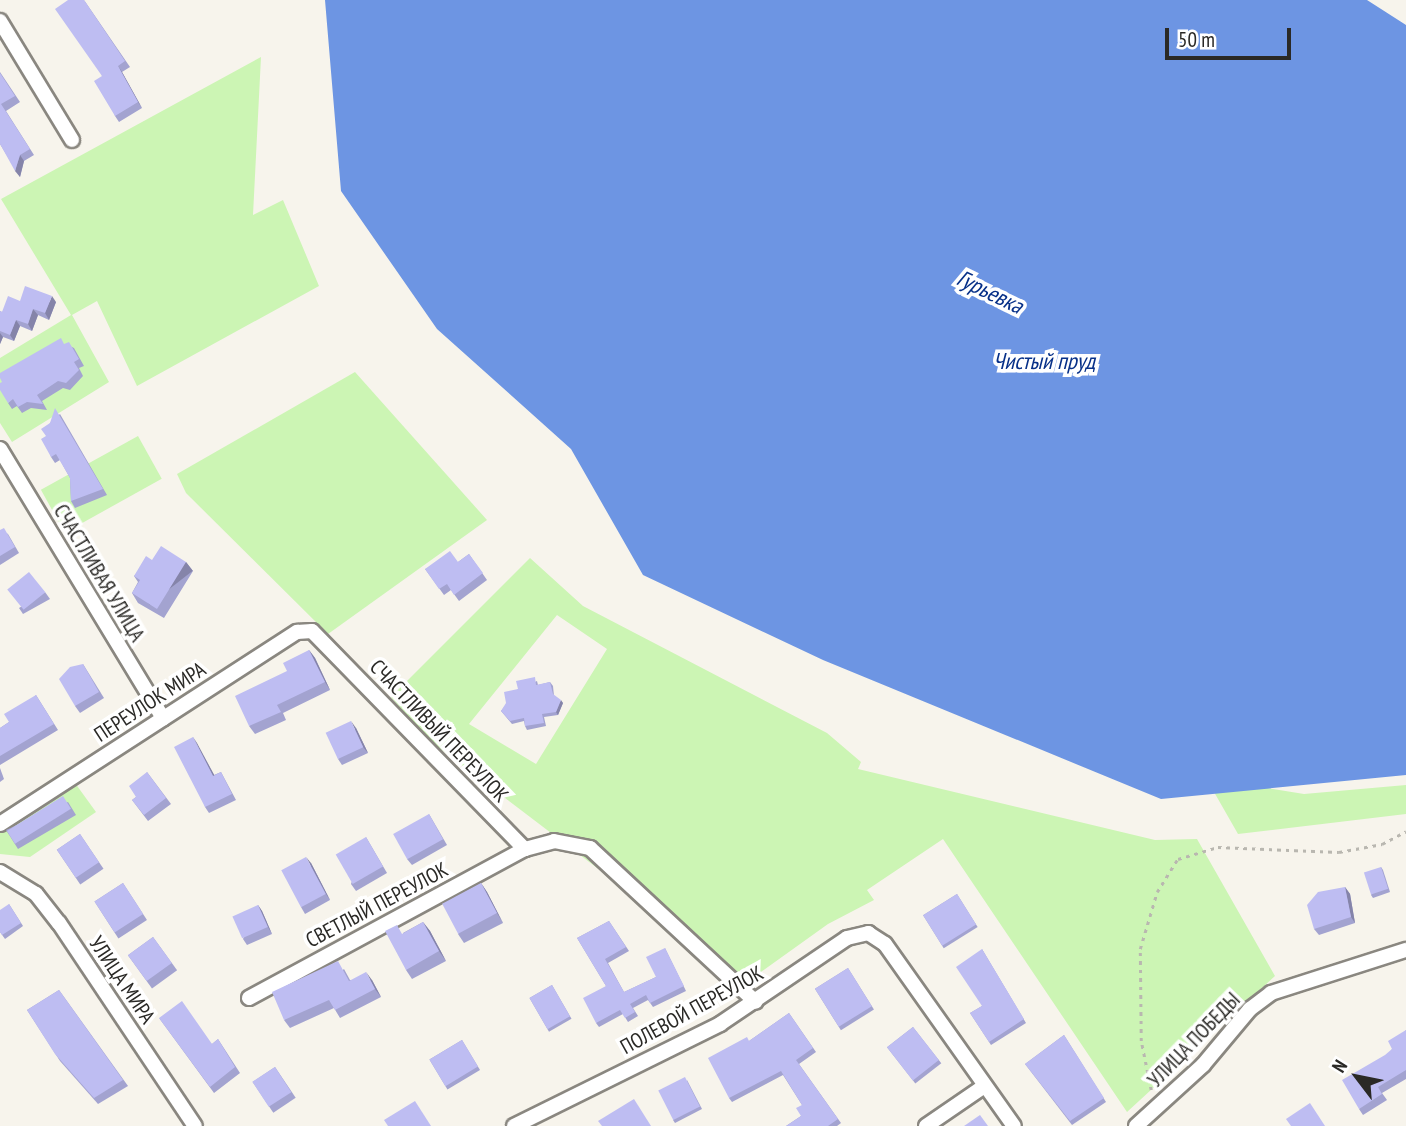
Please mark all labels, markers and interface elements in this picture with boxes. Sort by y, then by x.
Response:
scale bar [1168,14,1294,58]
text: 50 m [1178,26,1215,53]
water label: Гурьевка [952,264,1028,320]
water label: Чистый пруд [993,347,1095,375]
street label: СЧАСТЛИВАЯ УЛИЦА [48,500,150,646]
street label: СЧАСТЛИВЫЙ ПЕРЕУЛОК [364,654,514,808]
street label: ПЕРЕУЛОК МИРА [90,657,210,747]
street label: СВЕТЛЫЙ ПЕРЕУЛОК [302,857,452,953]
street label: УЛИЦА МИРА [84,931,160,1029]
street label: ПОЛЕВОЙ ПЕРЕУЛОК [616,960,768,1060]
street label: УЛИЦА ПОБЕДЫ [1142,987,1246,1093]
north arrow [1322,1042,1392,1112]
text: N [1326,1055,1352,1077]

